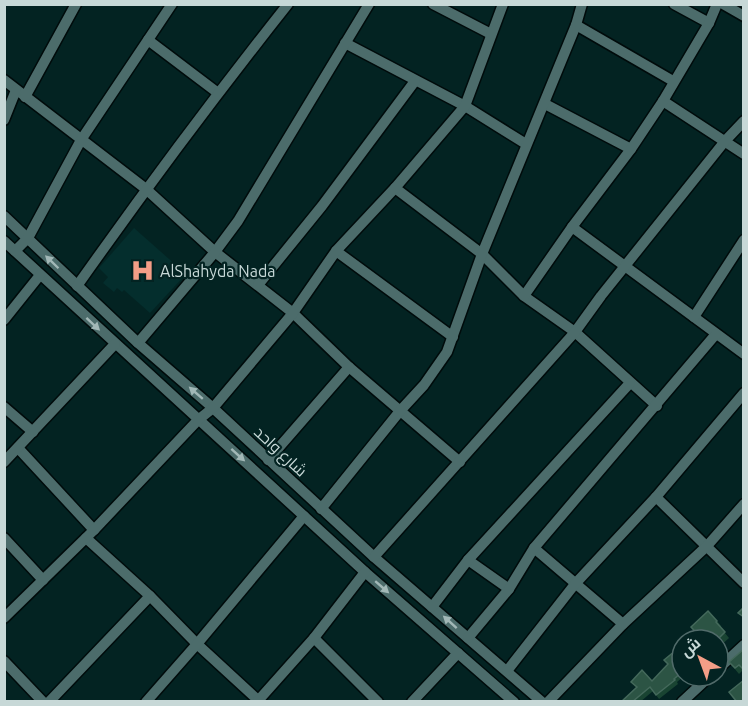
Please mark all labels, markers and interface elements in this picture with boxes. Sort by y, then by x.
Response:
one-way arrow [46,255,60,269]
hospital icon: AlShahyda Nada [129,258,155,284]
place label: AlShahyda Nada [160,262,275,280]
one-way arrow [86,317,101,331]
one-way arrow [189,387,204,400]
street label: شارع واحد [249,422,311,482]
one-way arrow [230,448,245,461]
one-way arrow [374,580,389,594]
one-way arrow [443,616,457,630]
north arrow [670,628,730,688]
text: ش [677,633,704,661]

